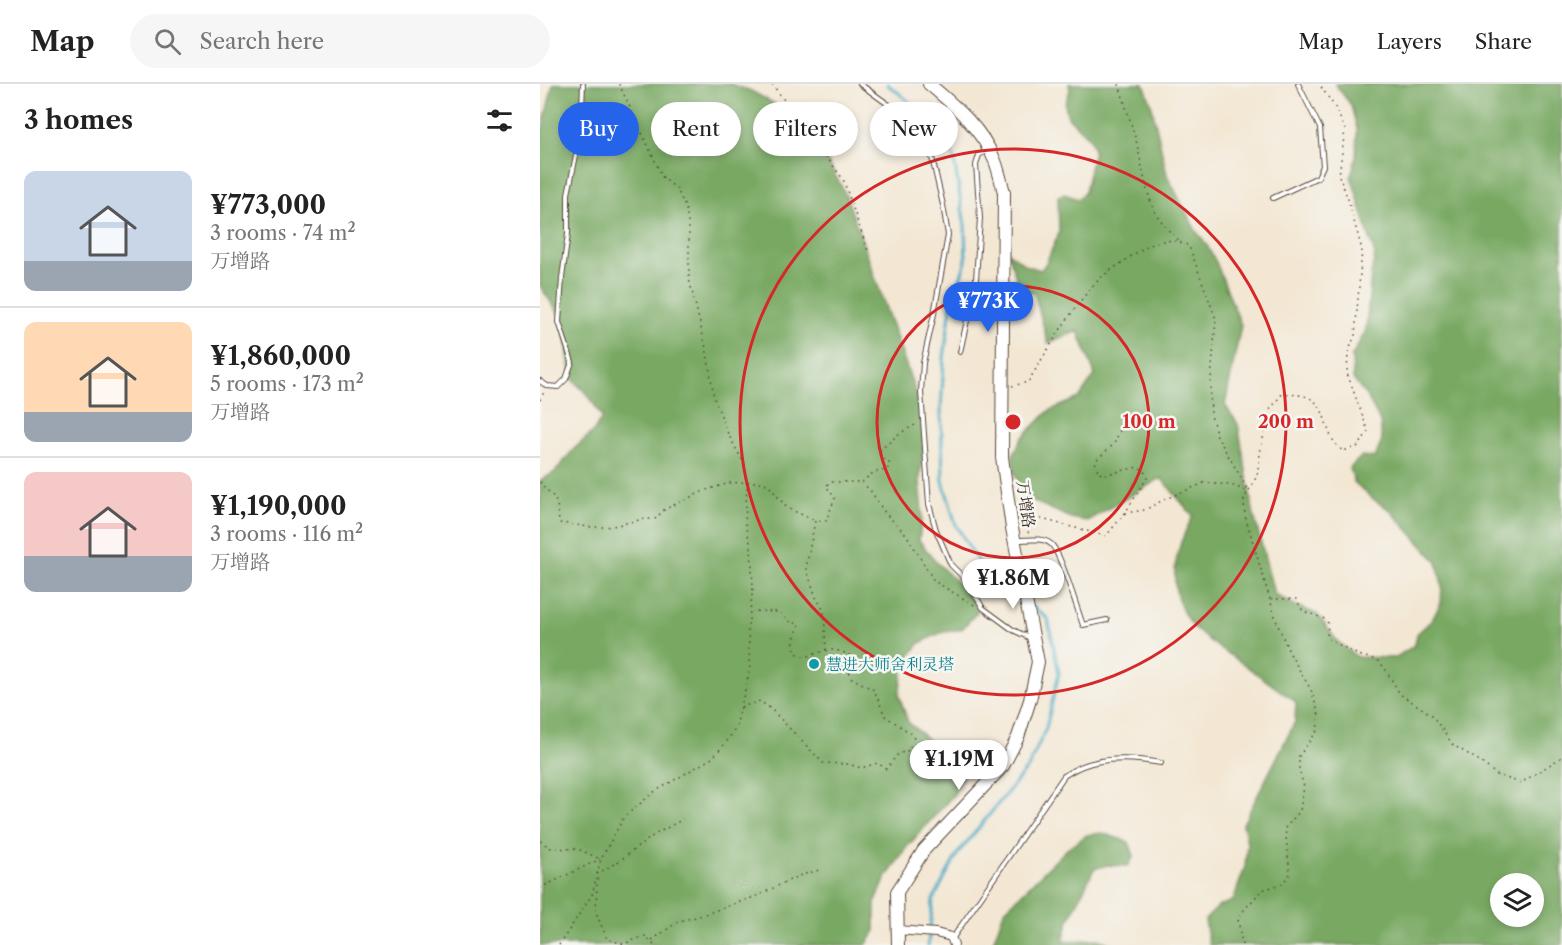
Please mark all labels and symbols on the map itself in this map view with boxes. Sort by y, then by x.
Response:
pin: ¥773K [946,282,1030,333]
text: 100 m [1122,411,1176,433]
text: 200 m [1258,411,1314,433]
centre of rings [1003,412,1023,432]
street label: 万增路 [1013,479,1039,529]
pin: ¥1.86M [964,559,1062,610]
place label: 慧进大师舍利灵塔 [826,654,954,674]
marker: 慧进大师舍利灵塔 [807,657,821,671]
pin: ¥1.19M [910,740,1008,791]

